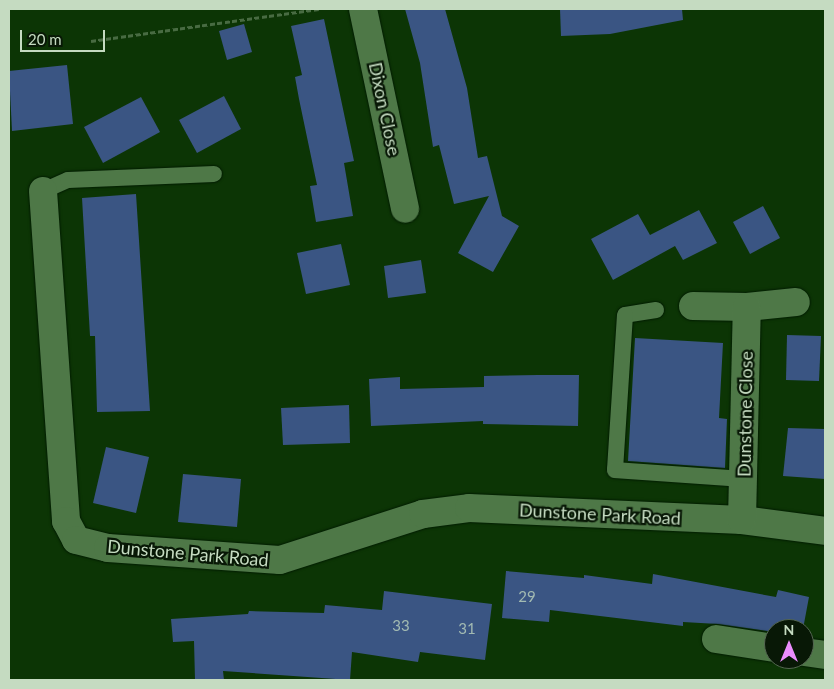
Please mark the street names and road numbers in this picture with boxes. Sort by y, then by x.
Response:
street label: Dixon Close [365,60,405,158]
street label: Dunstone Close [733,351,757,477]
street label: Dunstone Park Road [519,499,681,529]
street label: Dunstone Park Road [106,535,270,571]

